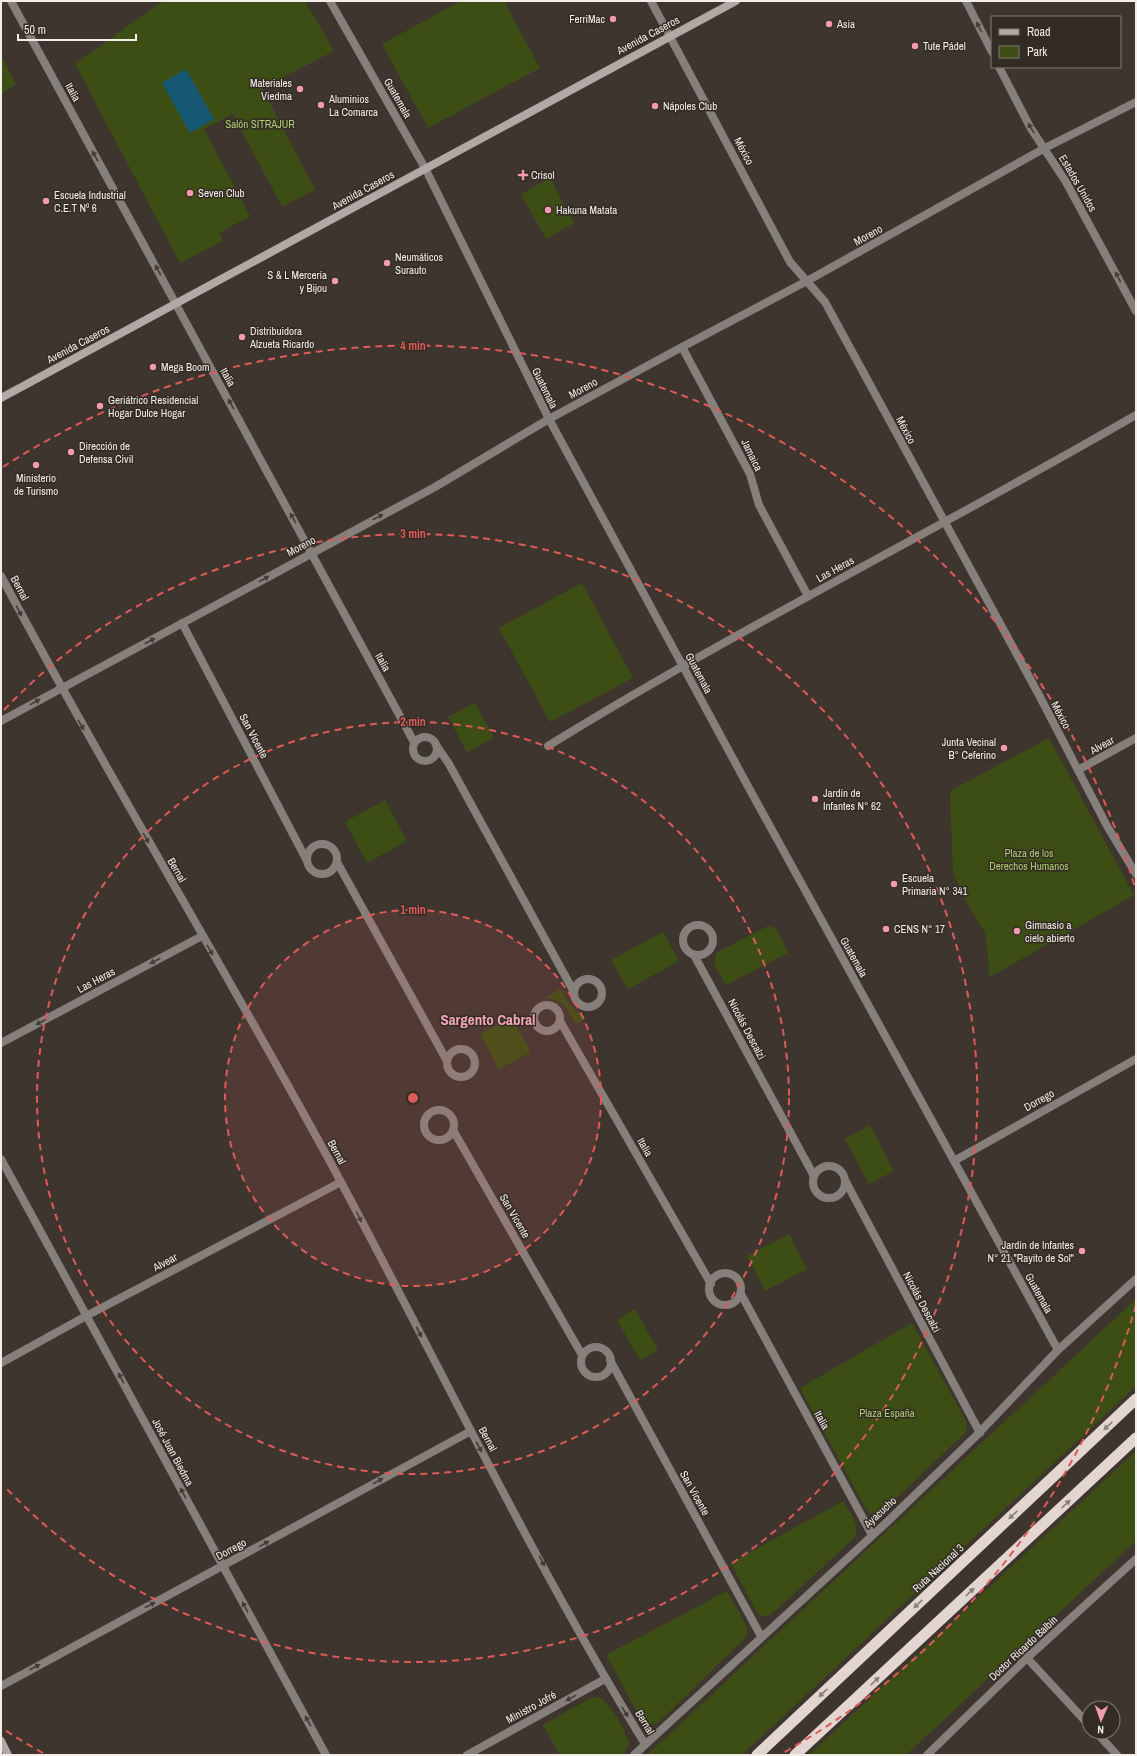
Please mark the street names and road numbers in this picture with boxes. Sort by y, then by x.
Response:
street label: Avenida Caseros [613,12,682,58]
street label: Guatemala [381,75,415,121]
street label: Italia [62,80,84,104]
street label: México [731,135,757,167]
street label: Estados Unidos [1056,152,1100,214]
street label: Avenida Caseros [329,167,397,213]
street label: Moreno [851,221,885,249]
street label: Avenida Caseros [43,321,112,367]
street label: Italia [217,365,239,389]
street label: Guatemala [529,365,561,411]
street label: Moreno [566,374,600,402]
street label: México [893,414,919,446]
street label: Jamaica [738,437,766,473]
street label: Moreno [284,533,318,559]
street label: Las Heras [814,553,857,585]
street label: Bernal [8,573,32,603]
street label: Italia [372,650,394,674]
street label: Guatemala [682,650,716,696]
street label: México [1048,699,1074,731]
street label: San Vicente [236,711,272,761]
street label: Alvear [1087,733,1117,758]
street label: Bernal [164,855,190,885]
street label: Guatemala [837,934,871,980]
street label: Las Heras [75,964,118,996]
street label: Nicolás Descalzi [725,996,769,1062]
street label: Dorrego [1021,1086,1057,1114]
street label: Italia [634,1135,656,1159]
street label: Bernal [325,1137,349,1167]
street label: San Vicente [497,1191,533,1241]
street label: Alvear [150,1250,180,1275]
street label: Nicolás Descalzi [900,1269,944,1335]
street label: Guatemala [1022,1270,1056,1316]
street label: Italia [811,1408,833,1432]
street label: José Juan Biedma [149,1416,197,1488]
street label: Bernal [476,1424,500,1454]
street label: San Vicente [677,1468,713,1518]
street label: Ayacucho [860,1493,899,1531]
street label: Dorrego [213,1535,249,1563]
street label: Ruta Nacional 3 [910,1541,966,1595]
street label: Doctor Ricardo Balbín [986,1613,1060,1683]
street label: Ministro Jofré [503,1688,559,1726]
street label: Bernal [632,1707,658,1737]

